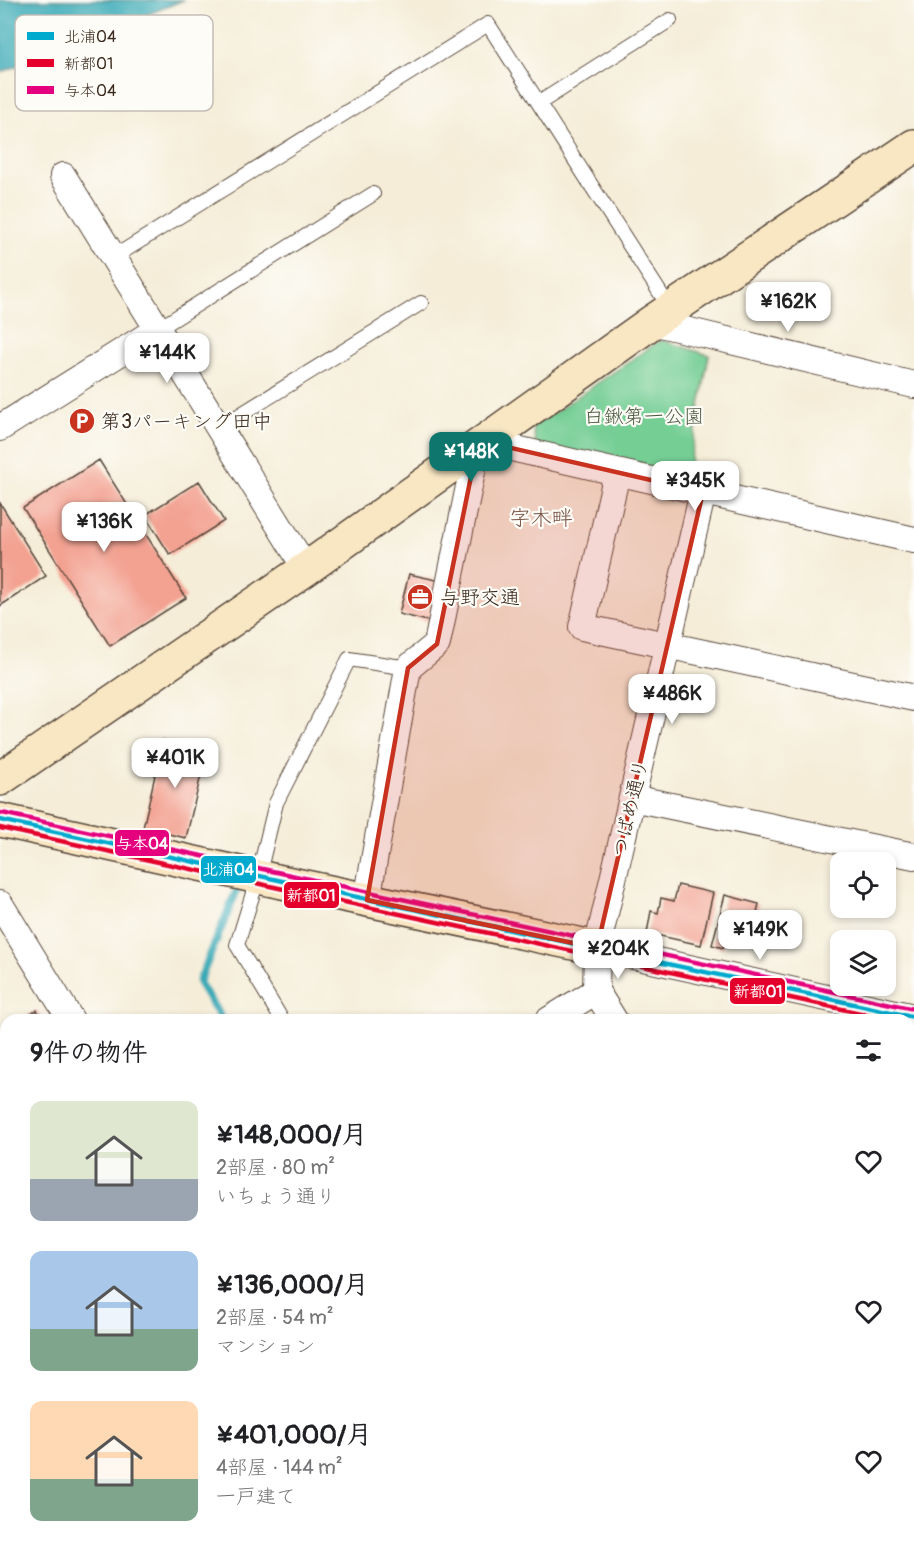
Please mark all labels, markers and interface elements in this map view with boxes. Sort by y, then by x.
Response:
legend [15,15,213,111]
text: 北浦04 [64,27,116,47]
text: 新都01 [64,54,113,74]
text: 与本04 [64,81,116,101]
pin: ¥162K [746,282,830,333]
text: ¥162K [760,289,816,314]
pin: ¥144K [125,333,209,384]
text: ¥144K [139,340,195,365]
park label: 白鍬第一公園 [584,404,704,429]
parking icon: 第3パーキング田中 [67,406,97,436]
place label: 第3パーキング田中 [101,409,272,434]
pin: ¥148K [429,432,513,483]
text: ¥148K [443,439,499,464]
pin: ¥345K [653,461,737,512]
text: ¥345K [665,468,725,493]
pin: ¥136K [62,502,146,553]
district label: 字木畔 [510,505,573,532]
text: ¥136K [76,509,132,534]
office icon: 与野交通 [405,582,435,612]
place label: 与野交通 [440,585,520,610]
pin: ¥486K [630,674,714,725]
text: ¥486K [642,681,702,706]
pin: ¥401K [133,738,217,789]
text: ¥401K [145,745,205,770]
street label: つばめ通り [607,757,654,860]
line badge: 与本04 [114,829,170,857]
text: 与本04 [116,834,169,854]
map controls [830,852,896,996]
button: locate [830,852,896,918]
line badge: 北浦04 [200,855,257,884]
text: 北浦04 [202,860,255,880]
line badge: 新都01 [283,881,340,909]
text: 新都01 [286,886,336,906]
pin: ¥149K [718,910,802,961]
text: ¥149K [732,917,788,942]
pin: ¥204K [576,929,660,980]
button: layers [830,930,896,996]
text: ¥204K [587,936,649,961]
line badge: 新都01 [729,977,786,1005]
text: 新都01 [733,982,783,1002]
icon: filters [852,1034,885,1067]
text: 9件の物件 [30,1037,147,1069]
text: ¥148,000/月 [216,1119,368,1151]
icon: home [78,1125,150,1197]
icon: heart [852,1145,885,1178]
text: 2部屋 · 80 m² [216,1155,335,1180]
text: いちょう通り [216,1184,336,1209]
text: ¥136,000/月 [216,1269,369,1301]
icon: home [78,1275,150,1347]
icon: heart [852,1295,885,1328]
text: 2部屋 · 54 m² [216,1305,334,1330]
text: マンション [216,1334,315,1359]
text: ¥401,000/月 [216,1419,372,1451]
icon: home [78,1425,150,1497]
icon: heart [852,1445,885,1478]
text: 4部屋 · 144 m² [216,1455,343,1480]
text: 一戸建て [216,1484,296,1509]

